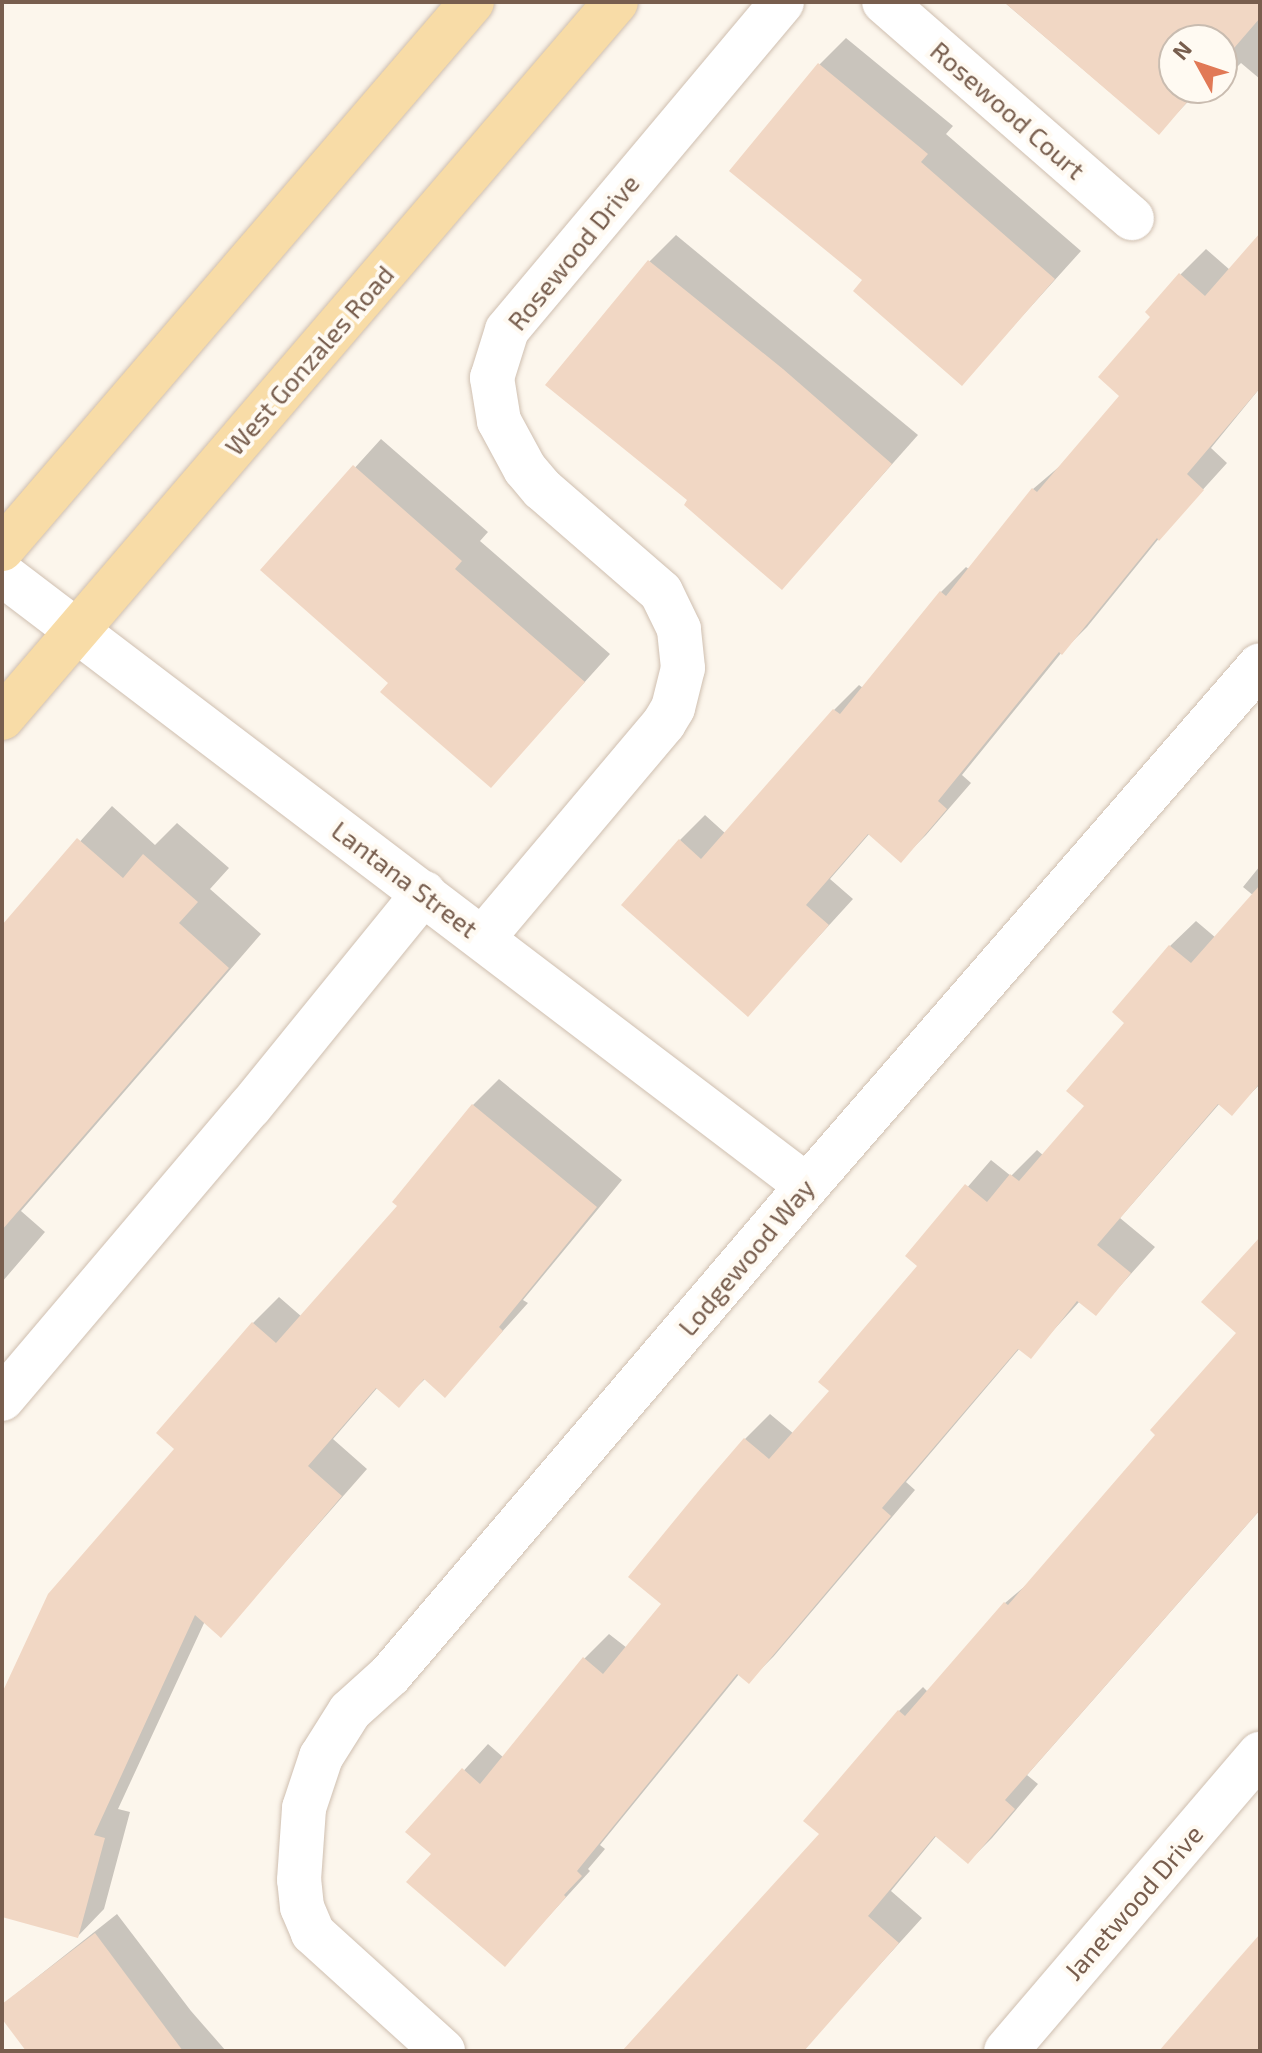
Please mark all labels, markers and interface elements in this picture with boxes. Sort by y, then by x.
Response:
north arrow [1158,24,1238,104]
street label: Rosewood Court [924,35,1092,185]
text: N [1166,35,1196,64]
street label: Rosewood Drive [501,168,645,336]
street label: West Gonzales Road [218,259,400,461]
street label: Lantana Street [326,814,484,944]
street label: Lodgewood Way [671,1172,821,1342]
street label: Janetwood Drive [1057,1818,1209,1986]

